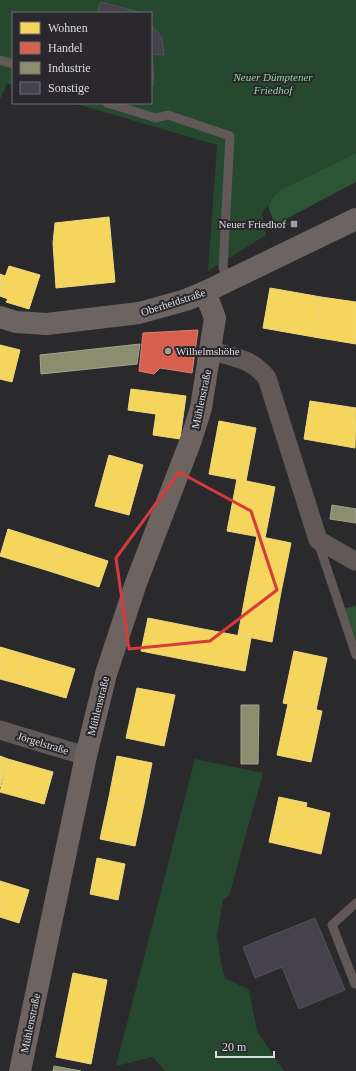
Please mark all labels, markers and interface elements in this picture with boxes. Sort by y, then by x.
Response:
legend [12,12,152,104]
text: Wohnen [48,21,88,35]
text: Handel [48,41,83,55]
text: Industrie [48,61,91,75]
park label: Neuer Dümptener Friedhof [232,71,313,96]
text: Sonstige [48,81,89,95]
place label: Neuer Friedhof [218,218,286,230]
marker: Neuer Friedhof [289,219,299,229]
street label: Oberheidstraße [139,286,207,318]
place label: Wilhelmshöhe [176,345,240,357]
marker: Wilhelmshöhe [163,346,173,356]
street label: Mühlenstraße [189,368,213,430]
street label: Mühlenstraße [85,675,111,737]
street label: Jörgelstraße [16,730,70,757]
street label: Mühlenstraße [18,992,42,1054]
scale bar [216,1033,274,1059]
text: 20 m [222,1040,247,1054]

